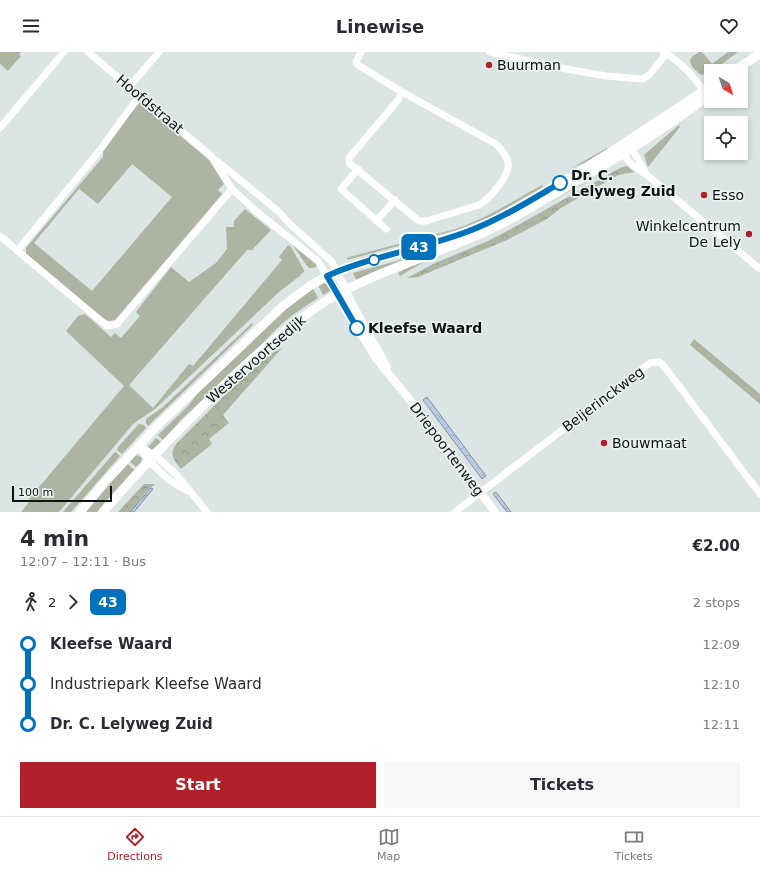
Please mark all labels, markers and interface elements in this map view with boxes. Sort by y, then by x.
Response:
icon: menu [20,15,42,37]
icon: heart [718,15,740,37]
text: Linewise [336,16,424,37]
place label: Buurman [497,57,561,73]
marker: Buurman [484,60,494,70]
north arrow [704,64,748,108]
map controls [704,64,748,160]
street label: Hoofdstraat [113,71,187,137]
button: locate [704,116,748,160]
place label: Dr. C. Lelyweg Zuid [571,167,676,199]
marker: Dr. C. Lelyweg Zuid [552,175,568,191]
place label: Esso [712,187,744,203]
marker: Esso [699,190,709,200]
place label: Winkelcentrum De Lely [636,218,741,250]
marker: Winkelcentrum De Lely [744,229,754,239]
line badge: 43 [401,234,437,260]
text: 43 [409,239,429,255]
unlabelled marker [368,254,380,266]
street label: Westervoortsedijk [203,311,310,406]
marker: Kleefse Waard [349,320,365,336]
place label: Kleefse Waard [368,320,482,336]
street label: Beijerinckweg [559,363,647,435]
street label: Driepoortenweg [407,399,487,499]
place label: Bouwmaat [612,435,687,451]
marker: Bouwmaat [599,438,609,448]
scale bar [12,484,112,503]
text: 100 m [18,486,53,499]
text: 4 min [20,526,89,551]
text: €2.00 [693,537,740,555]
text: 12:07 – 12:11 · Bus [20,554,146,569]
icon: walk [20,591,42,613]
icon: forward [62,591,84,613]
text: 43 [98,594,118,610]
text: 2 [48,595,56,610]
text: 2 stops [693,595,740,610]
text: Kleefse Waard [50,635,172,653]
text: 12:09 [703,637,740,652]
text: Industriepark Kleefse Waard [50,675,262,693]
text: 12:10 [703,677,740,692]
text: Dr. C. Lelyweg Zuid [50,715,213,733]
text: 12:11 [703,717,740,732]
button: Start [20,762,376,808]
button: Tickets [384,762,740,808]
tab: Directions [107,826,163,863]
tab: Map [377,826,400,863]
tab: Tickets [615,826,653,863]

